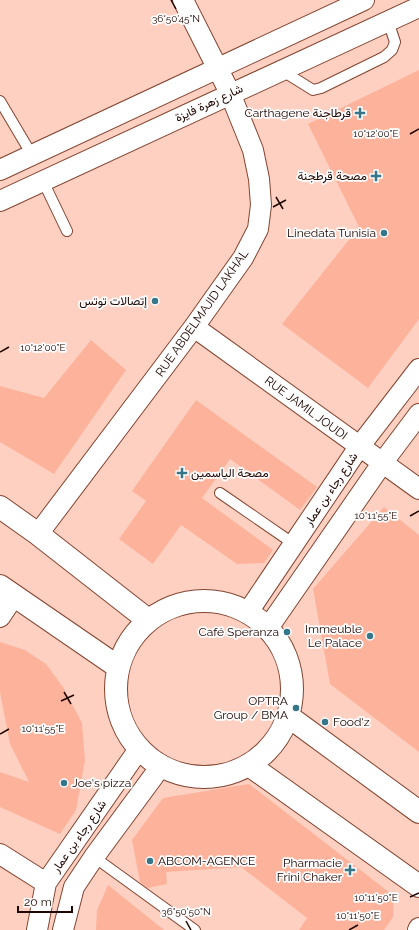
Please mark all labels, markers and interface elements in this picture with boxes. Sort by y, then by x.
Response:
text: 36°50'45"N [152,13,200,24]
street label: شارع زهرة فايزة [173,81,246,127]
place label: Carthagene قرطاجنة [244,106,351,121]
marker: Carthagene قرطاجنة [354,107,366,119]
text: 10°12'00"E [353,128,399,139]
place label: مصحة قرطجنة [297,169,367,184]
marker: مصحة قرطجنة [370,170,382,182]
place label: Linedata Tunisia [287,226,376,240]
marker: Linedata Tunisia [379,228,389,238]
street label: RUE ABDELMAJID LAKHAL [153,247,251,379]
place label: إتصالات توتس [79,294,147,309]
marker: إتصالات توتس [150,296,160,306]
text: 10°12'00"E [20,342,66,353]
street label: RUE JAMIL JOUDI [262,373,350,443]
street label: شارع رجاء بن عمار [301,450,362,530]
place label: مصحة الياسمين [191,466,269,481]
marker: مصحة الياسمين [176,467,188,479]
text: 10°11'55"E [355,510,397,521]
place label: Immeuble Le Palace [305,622,362,650]
place label: Café Speranza [199,625,279,639]
marker: Café Speranza [282,627,292,637]
marker: Immeuble Le Palace [365,631,375,641]
place label: OPTRA Group / BMA [214,694,288,722]
marker: OPTRA Group / BMA [291,703,301,713]
place label: Food'z [333,715,370,729]
marker: Food'z [320,717,330,727]
text: 10°11'55"E [22,723,64,734]
place label: Joe's pizza [72,776,131,790]
marker: Joe's pizza [59,778,69,788]
street label: شارع رجاء بن عمار [48,797,111,877]
place label: ABCOM-AGENCE [158,854,255,868]
marker: ABCOM-AGENCE [145,856,155,866]
place label: Pharmacie Frini Chaker [277,856,343,884]
marker: Pharmacie Frini Chaker [345,865,355,875]
scale bar [18,888,72,914]
text: 10°11'50"E [354,892,398,903]
text: 20 m [24,895,52,909]
text: 36°50'50"N [161,906,211,917]
text: 10°11'50"E [336,910,380,921]

